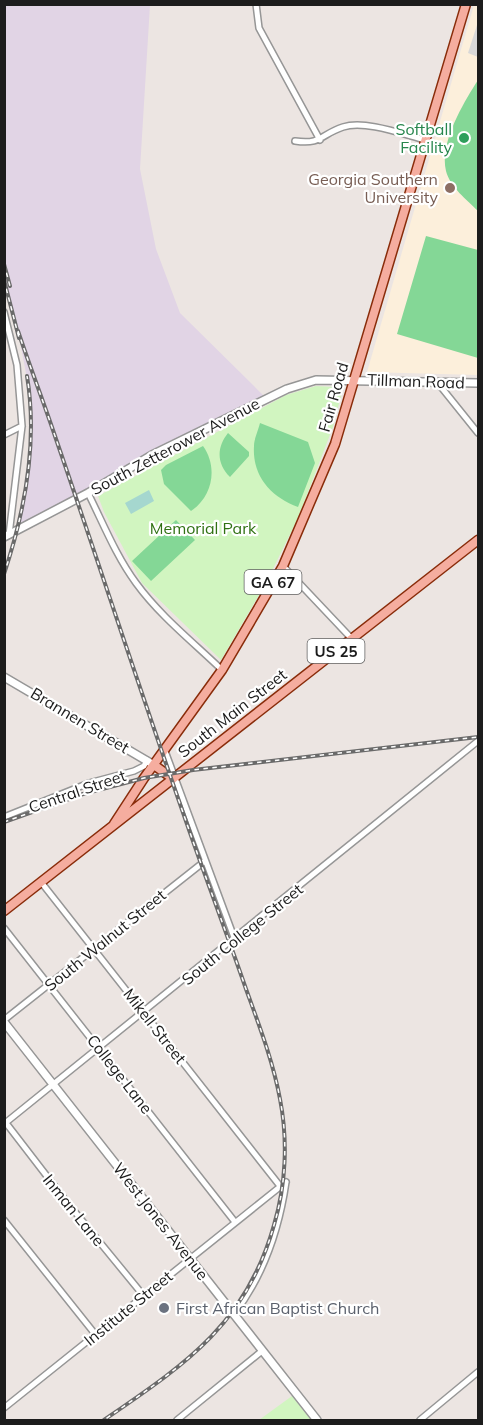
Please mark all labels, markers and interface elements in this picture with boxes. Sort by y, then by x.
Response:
place label: Softball Facility [396,119,452,157]
marker: Softball Facility [457,131,471,145]
place label: Georgia Southern University [308,169,438,207]
marker: Georgia Southern University [443,181,457,195]
street label: Fair Road [314,360,352,434]
street label: Tillman Road [367,369,465,393]
street label: South Zetterower Avenue [87,393,263,499]
park label: Memorial Park [150,518,257,538]
road number: GA 67 [244,570,302,594]
road number: US 25 [308,639,364,663]
street label: South Main Street [174,664,291,762]
street label: Brannen Street [27,683,133,757]
street label: Central Street [26,765,129,817]
street label: South College Street [177,879,307,989]
street label: South Walnut Street [40,885,170,995]
street label: Mikell Street [119,984,191,1068]
street label: College Lane [83,1030,157,1118]
street label: West Jones Avenue [109,1158,213,1284]
street label: Inman Lane [39,1170,109,1250]
street label: Institute Street [80,1266,177,1350]
place label: First African Baptist Church [176,1298,379,1318]
marker: First African Baptist Church [157,1301,171,1315]

